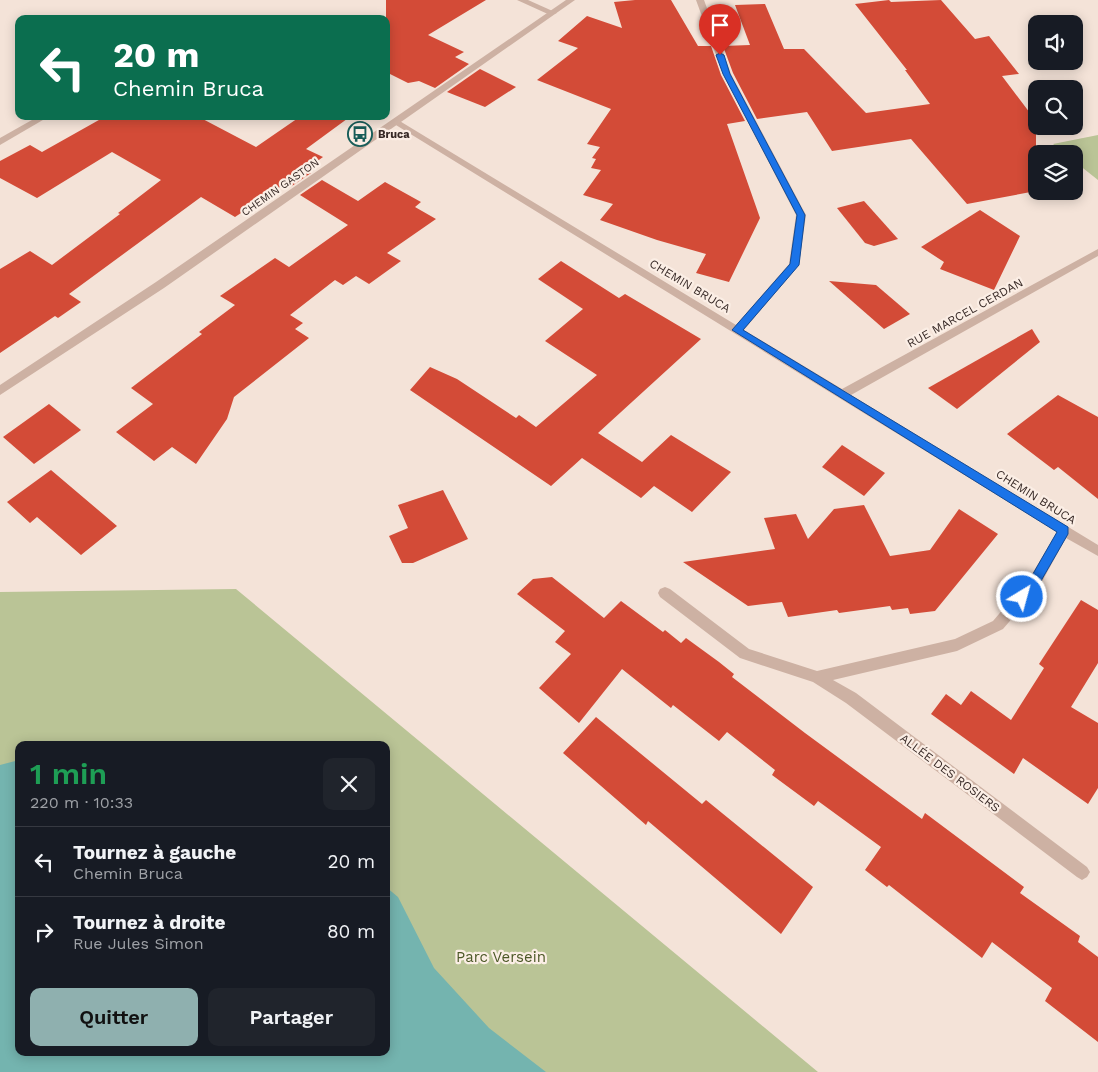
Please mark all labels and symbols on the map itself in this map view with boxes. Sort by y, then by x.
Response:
pin [699,4,741,55]
bus stop icon: Bruca [347,121,373,147]
place label: Bruca [378,128,410,141]
street label: CHEMIN GASTON [239,156,322,219]
street label: CHEMIN BRUCA [647,256,733,316]
street label: RUE MARCEL CERDAN [905,275,1025,351]
street label: CHEMIN BRUCA [993,467,1079,527]
position arrow [995,570,1047,622]
street label: ALLÉE DES ROSIERS [897,731,1003,815]
park label: Parc Versein [456,948,546,966]

